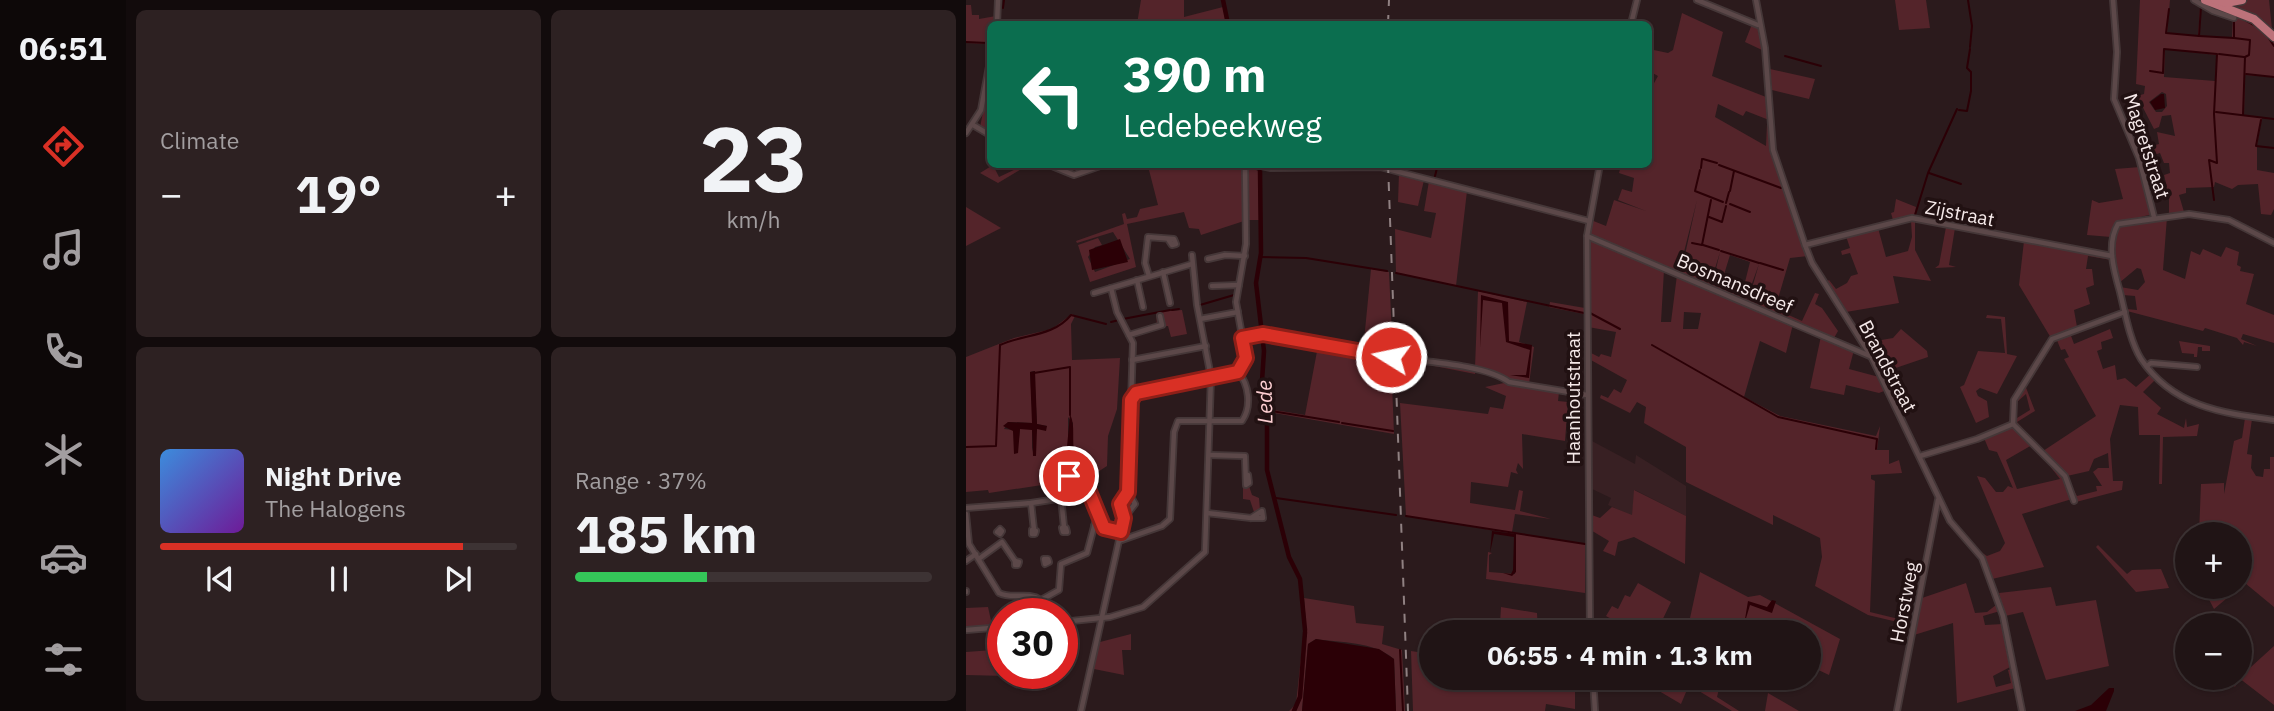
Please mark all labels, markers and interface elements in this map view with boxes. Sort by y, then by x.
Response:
text: 06:51 [19,27,107,69]
text: 390 m [1123,42,1267,105]
icon: left [1008,49,1099,140]
street label: Magretstraat [2119,90,2175,202]
text: 23 [699,99,808,217]
text: Ledebeekweg [1123,104,1322,146]
icon: directions [39,122,88,171]
text: Climate [160,125,239,155]
text: 19° [295,160,382,227]
text: − [160,169,183,218]
text: + [494,169,517,218]
street label: Zijstraat [1923,195,1997,231]
text: km/h [726,204,781,234]
icon: music [39,225,88,274]
street label: Bosmansdreef [1673,248,1797,318]
street label: Brandstraat [1854,316,1922,416]
position arrow [1354,320,1428,394]
icon: phone [39,327,88,376]
street label: Haanhoutstraat [1561,331,1585,465]
water label: Lede [1250,380,1278,424]
icon: climate [39,430,88,479]
pin [1039,446,1099,506]
icon: arrive [1050,457,1088,495]
text: Night Drive [265,459,402,493]
text: Range · 37% [575,465,707,495]
text: The Halogens [265,493,406,523]
text: 185 km [575,500,757,567]
map controls [2175,522,2252,690]
button: + [2175,522,2252,599]
icon: car [39,533,88,582]
icon: previous [201,560,239,598]
icon: pause [320,560,358,598]
icon: next [439,560,477,598]
street label: Horstweg [1884,560,1924,644]
speed limit sign: 30 [987,598,1078,689]
button: − [2175,613,2252,690]
icon: filters [39,635,88,684]
text: 06:55 · 4 min · 1.3 km [1487,638,1753,672]

